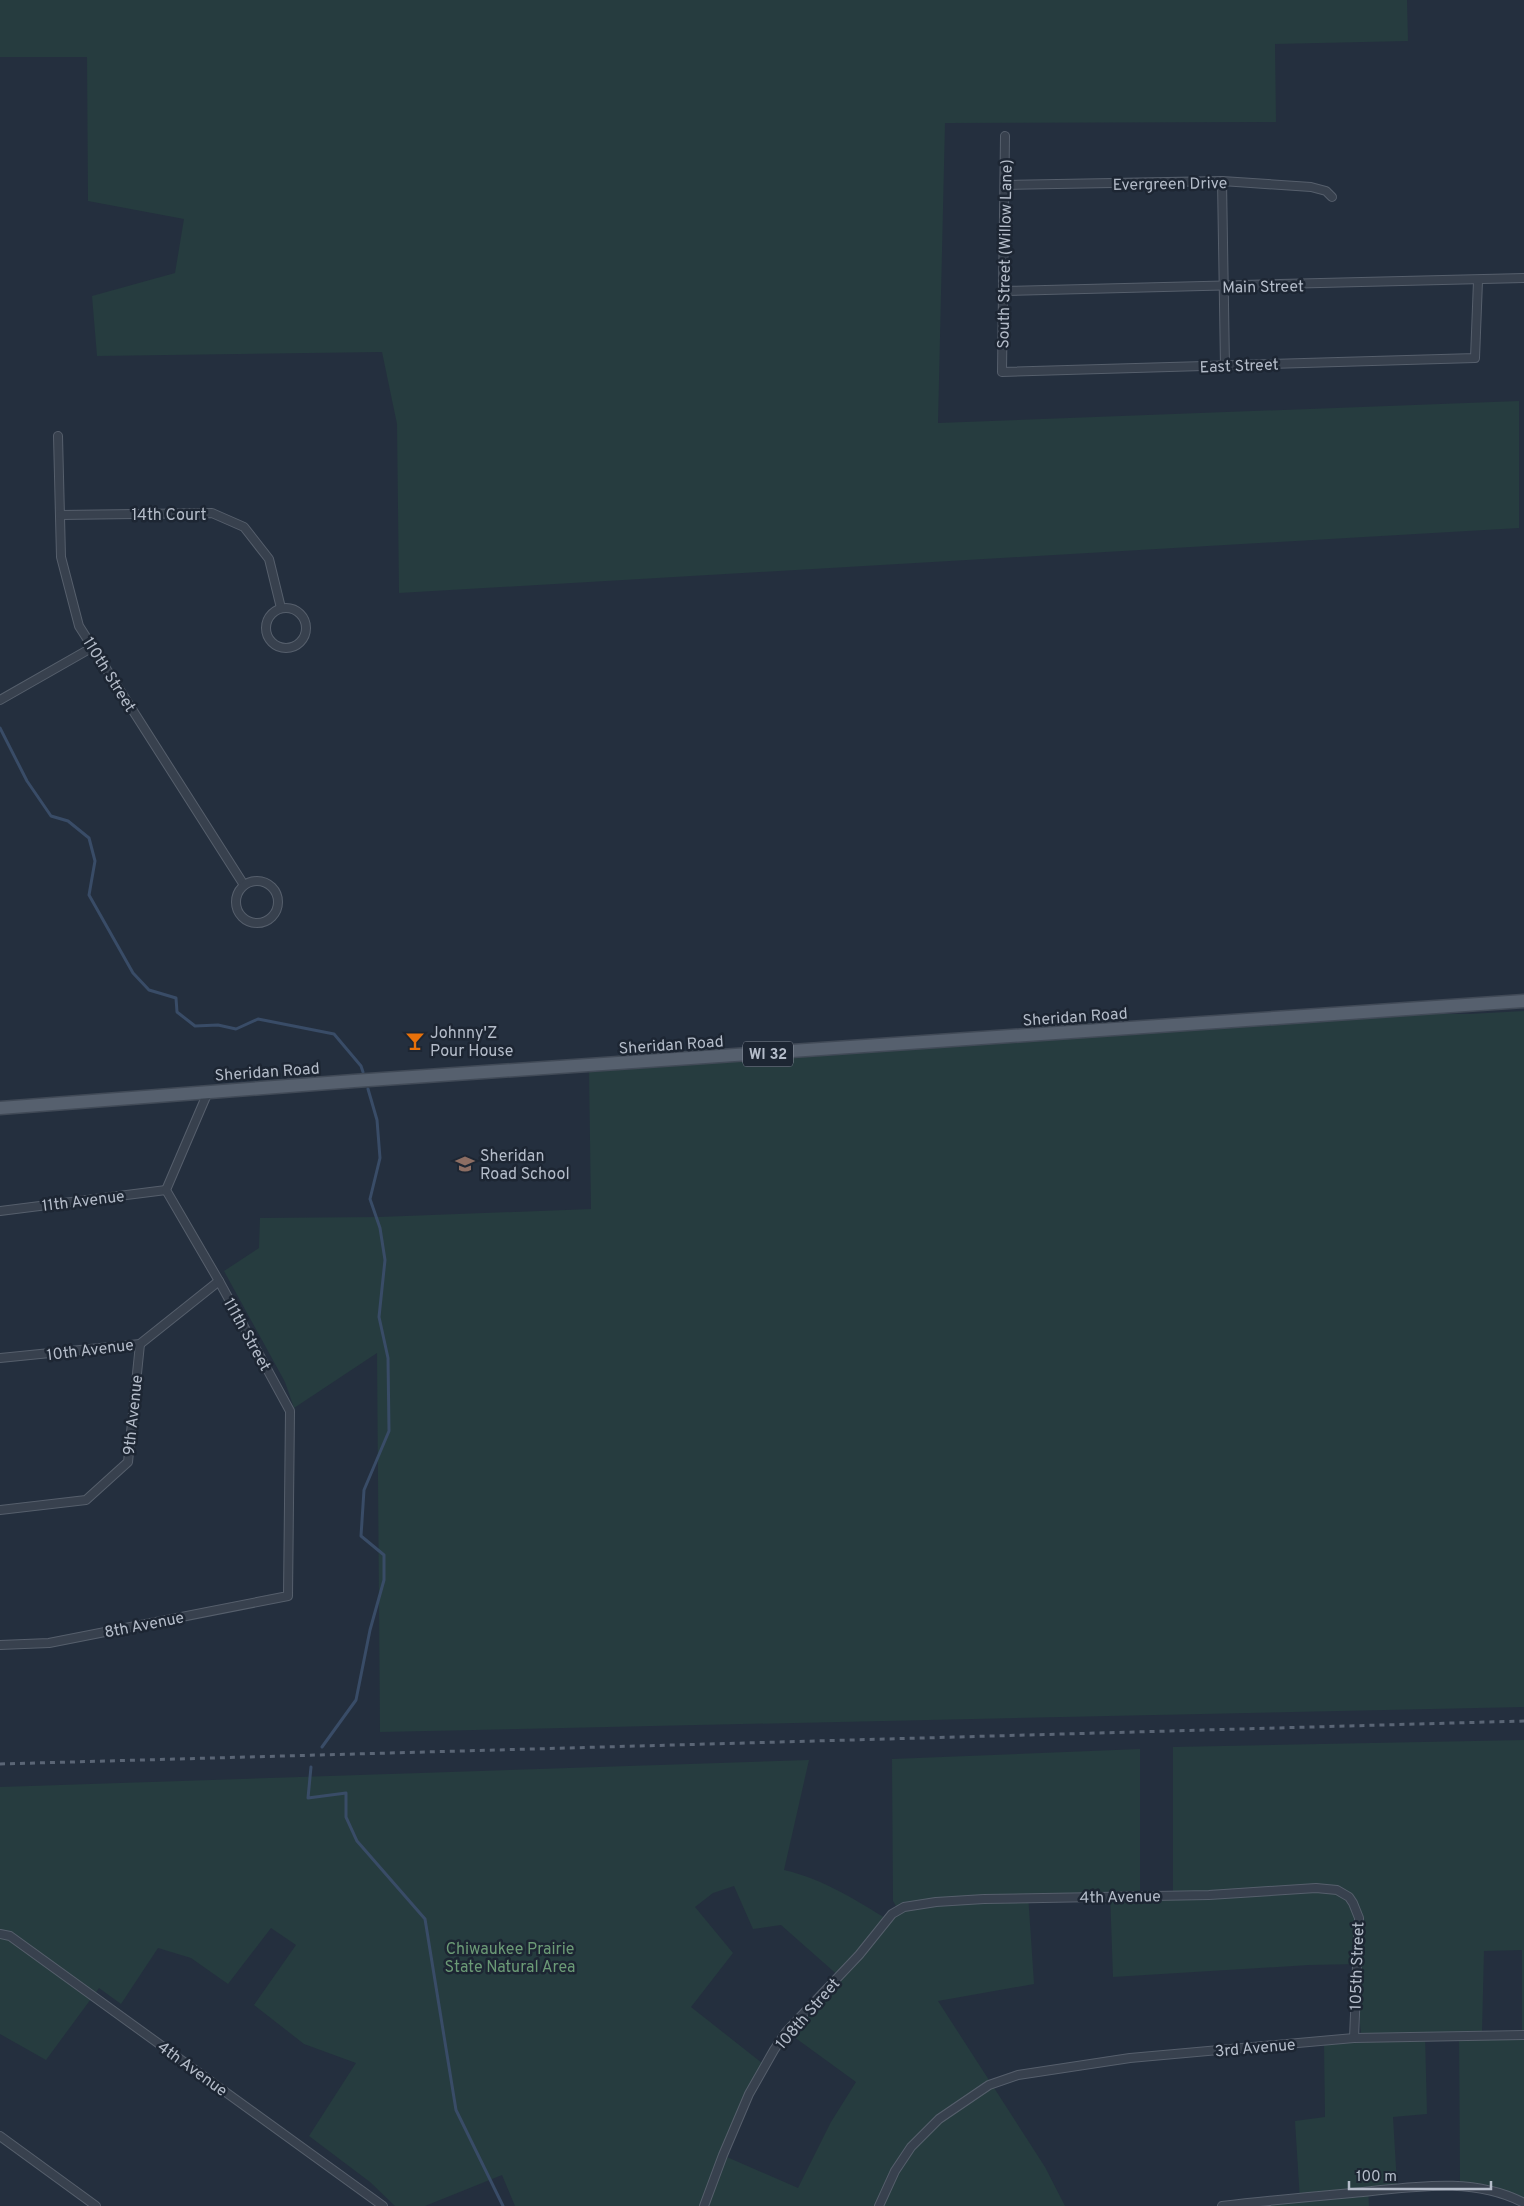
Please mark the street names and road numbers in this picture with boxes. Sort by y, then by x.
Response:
street label: South Street (Willow Lane) [994,159,1018,349]
street label: Evergreen Drive [1113,174,1228,196]
street label: Main Street [1222,277,1304,299]
street label: East Street [1199,356,1279,378]
street label: 14th Court [131,506,207,526]
street label: 110th Street [77,634,139,716]
street label: Sheridan Road [1022,1004,1128,1032]
street label: Sheridan Road [618,1032,724,1060]
road number: WI 32 [743,1042,793,1066]
street label: Sheridan Road [214,1059,320,1087]
street label: 11th Avenue [41,1187,126,1217]
street label: 111th Street [218,1295,274,1375]
street label: 10th Avenue [46,1336,135,1366]
street label: 9th Avenue [120,1374,148,1456]
street label: 8th Avenue [103,1608,186,1643]
street label: 4th Avenue [1079,1887,1161,1909]
street label: 105th Street [1346,1921,1370,2011]
street label: 108th Street [772,1974,845,2054]
street label: 3rd Avenue [1214,2035,1296,2062]
street label: 4th Avenue [153,2038,231,2102]

